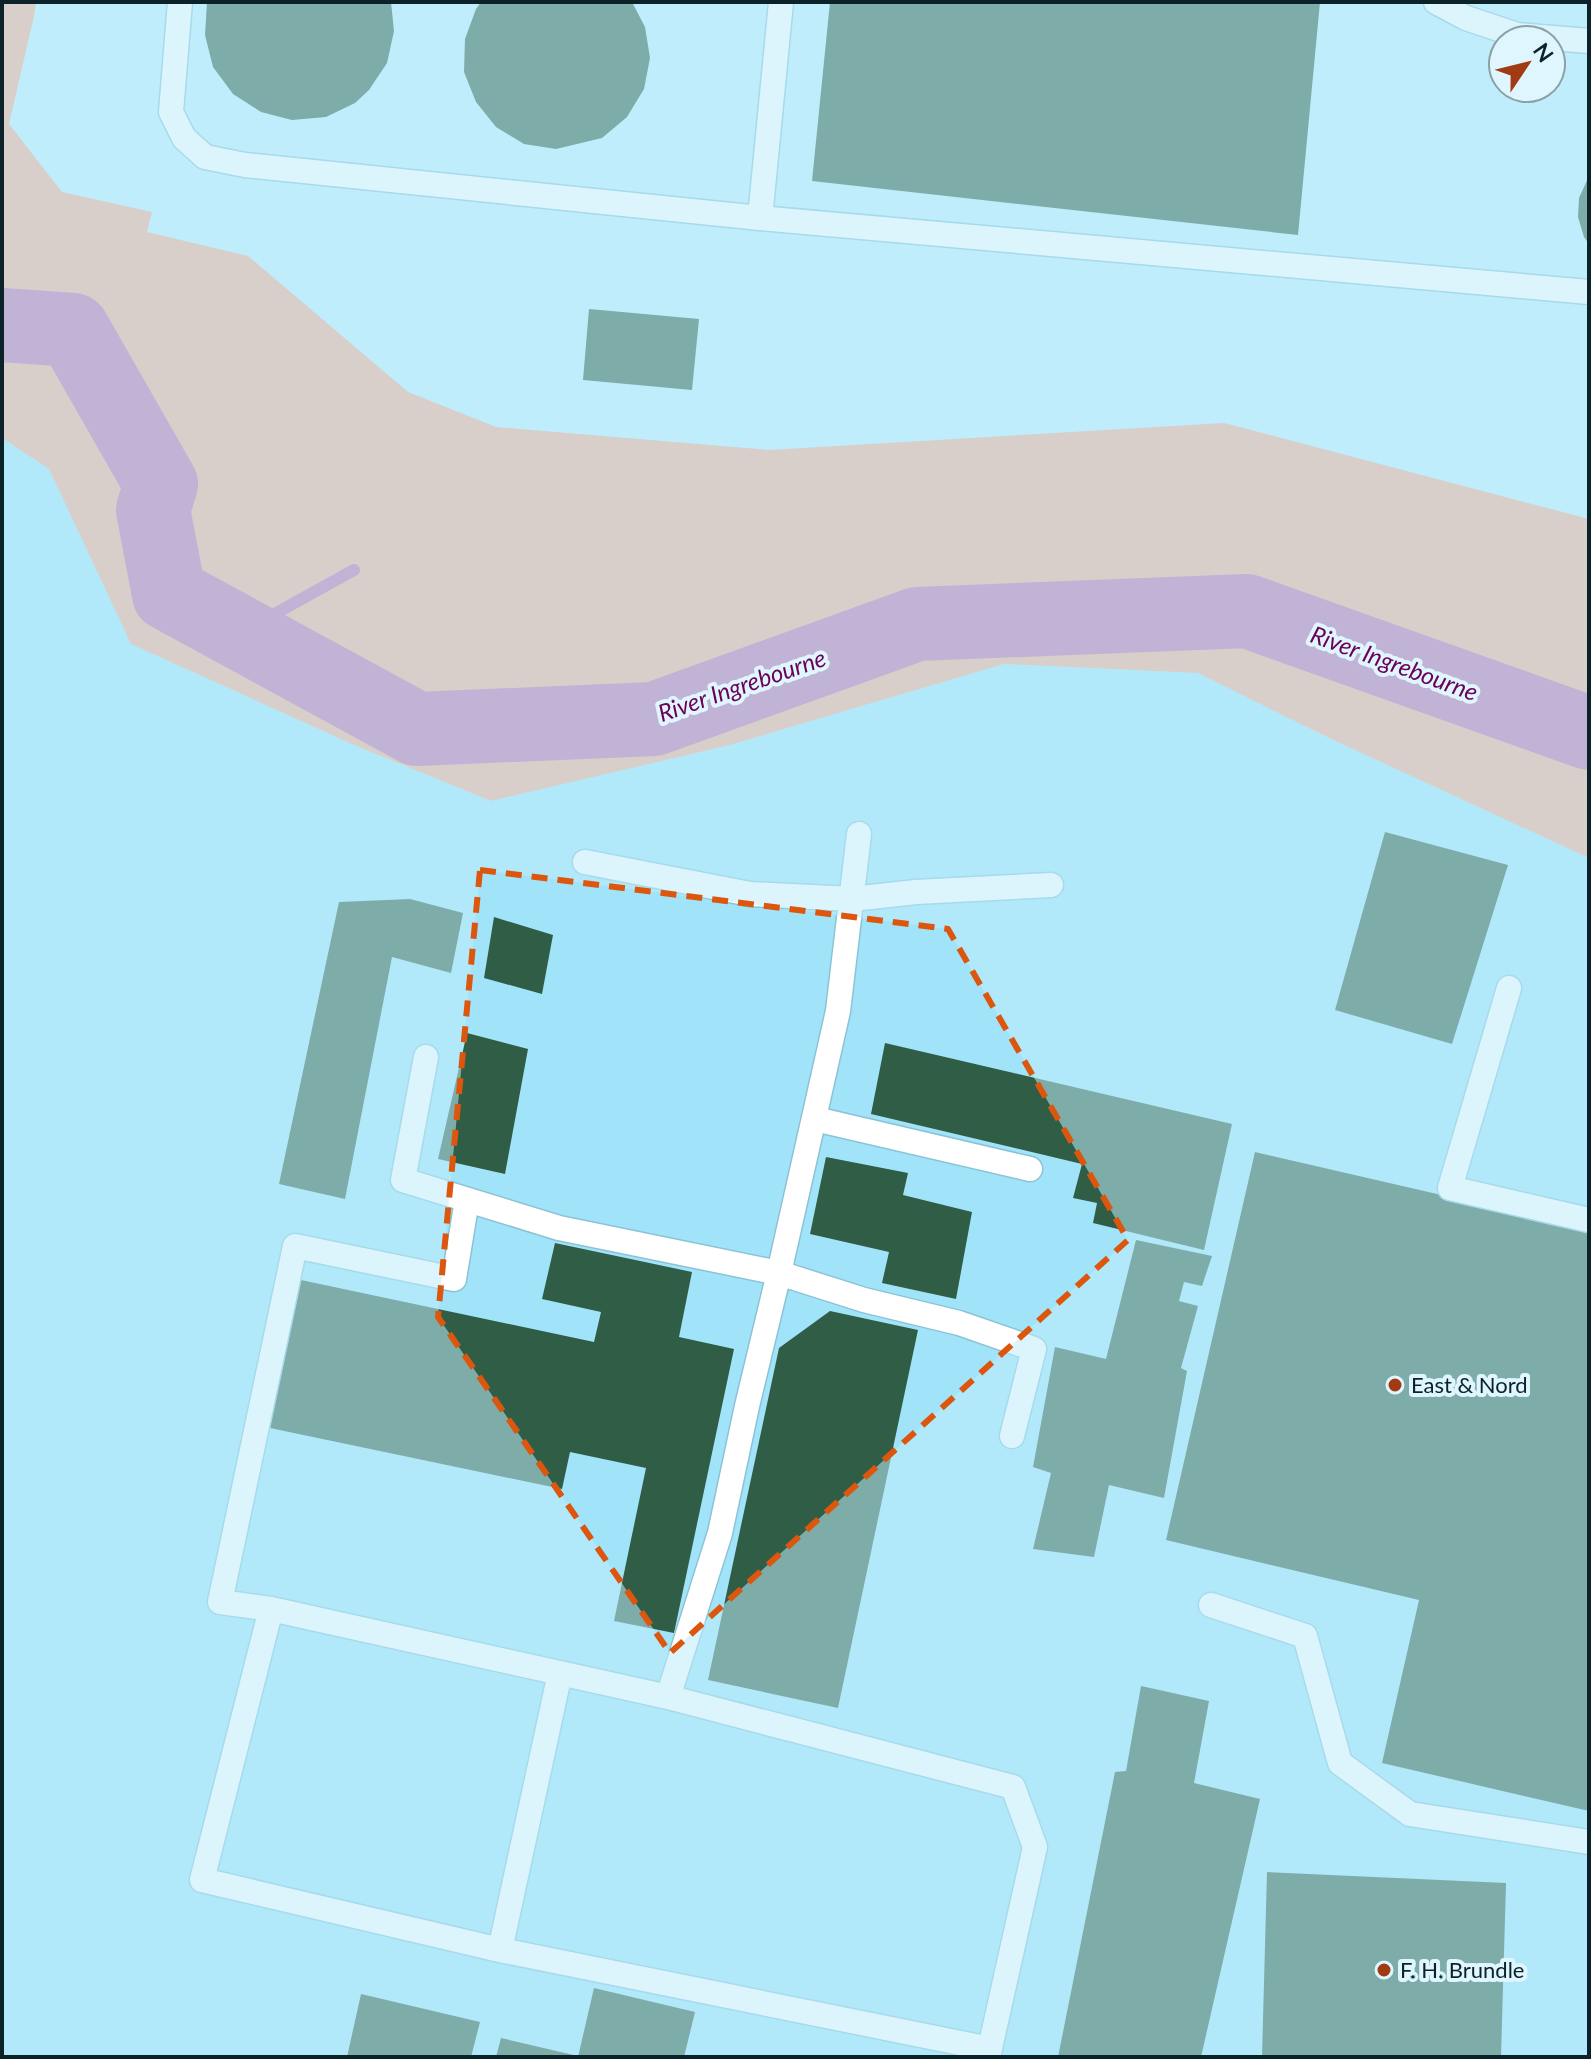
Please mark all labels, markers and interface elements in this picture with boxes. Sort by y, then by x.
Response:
north arrow [1487,24,1567,104]
text: N [1528,38,1560,67]
water label: River Ingrebourne [1307,619,1482,706]
water label: River Ingrebourne [654,642,829,727]
place label: East & Nord [1411,1371,1528,1398]
marker: East & Nord [1386,1376,1404,1394]
place label: F. H. Brundle [1400,1956,1524,1983]
marker: F. H. Brundle [1375,1961,1393,1979]

